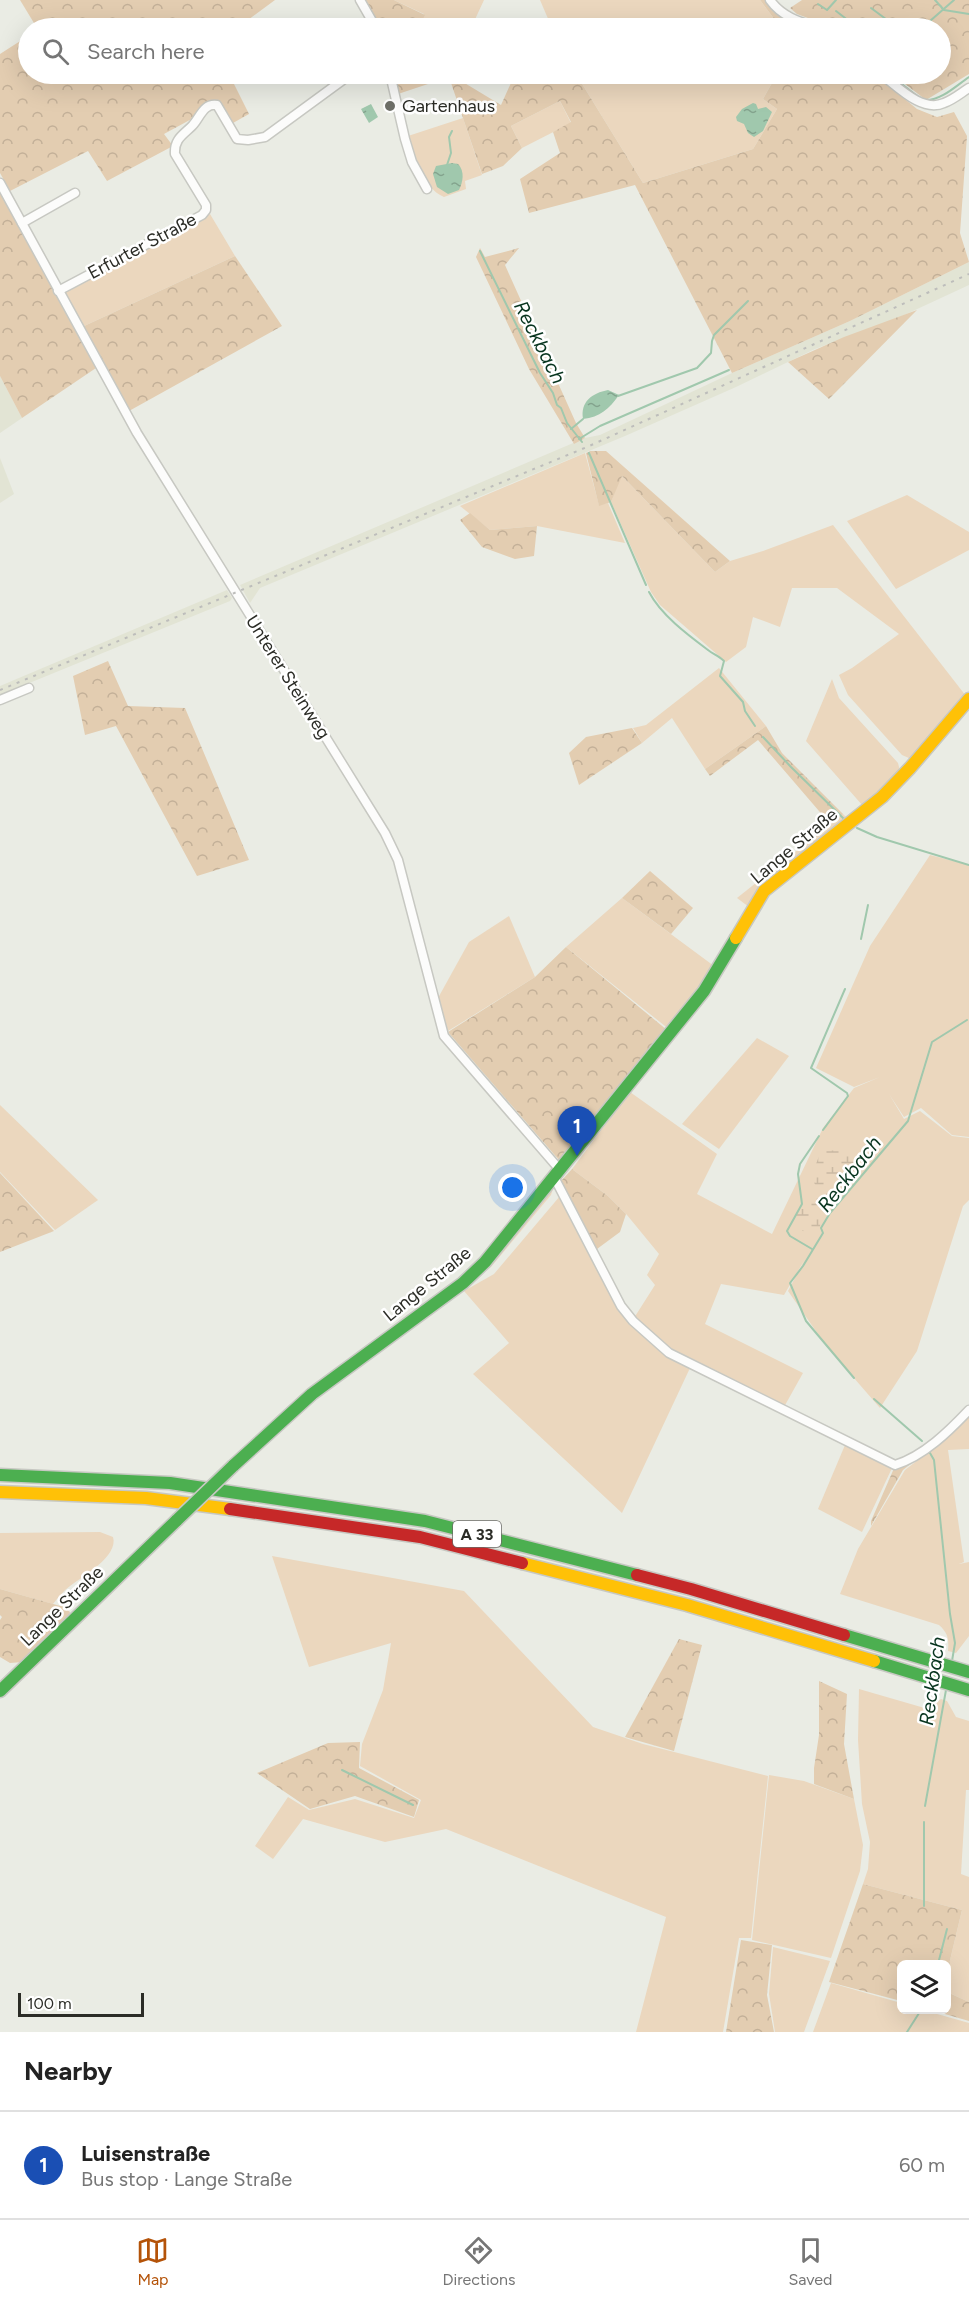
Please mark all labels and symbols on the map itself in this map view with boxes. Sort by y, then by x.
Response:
place label: Gartenhaus [402,95,495,117]
marker: Gartenhaus [383,99,397,113]
street label: Erfurter Straße [84,208,200,284]
water label: Reckbach [509,297,571,387]
street label: Unterer Steinweg [241,611,335,743]
street label: Lange Straße [746,803,842,889]
pin: 1 [558,1106,596,1156]
water label: Reckbach [812,1131,886,1217]
your location [498,1173,527,1202]
street label: Lange Straße [379,1242,475,1326]
road number: A 33 [453,1521,501,1547]
street label: Lange Straße [16,1561,108,1651]
water label: Reckbach [914,1635,950,1727]
scale bar [18,1990,144,2018]

